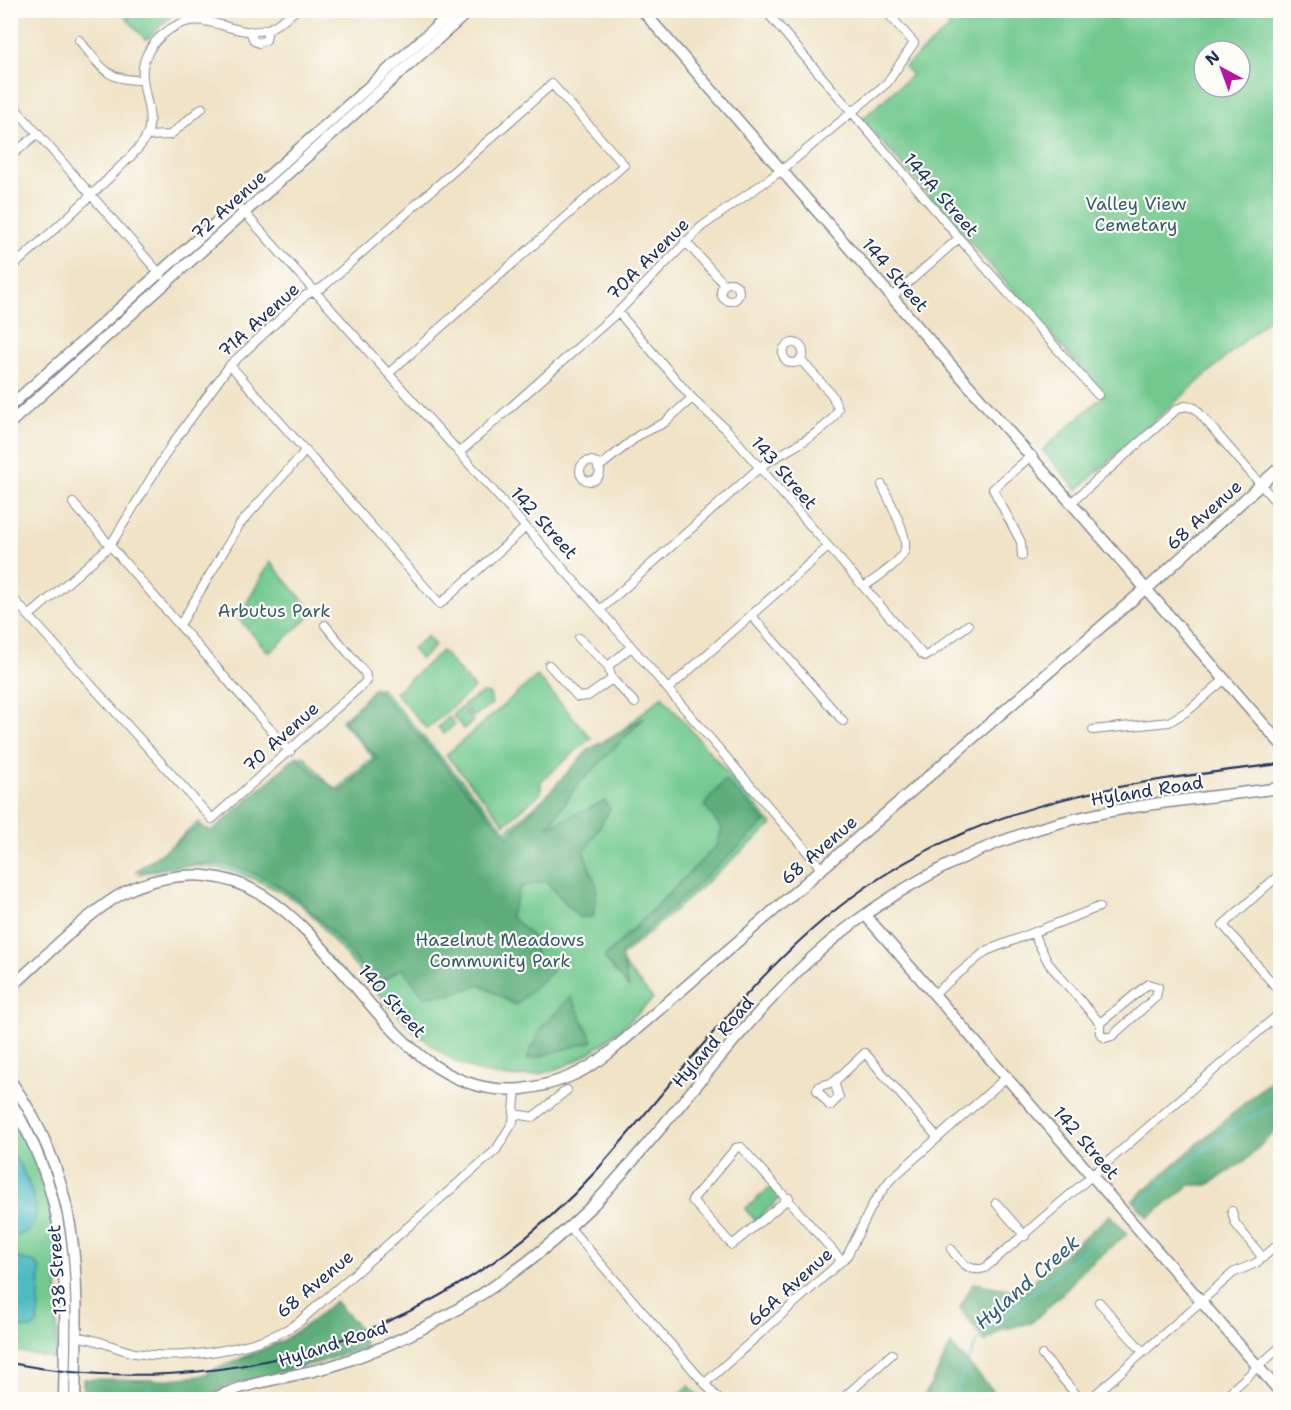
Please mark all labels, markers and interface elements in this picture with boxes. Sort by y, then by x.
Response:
north arrow [1192,39,1252,99]
text: N [1201,46,1224,70]
street label: 144A Street [898,148,984,242]
street label: 72 Avenue [186,165,272,245]
park label: Valley View Cemetary [1085,192,1187,237]
street label: 70A Avenue [602,213,694,305]
street label: 144 Street [856,233,934,317]
street label: 71A Avenue [213,277,305,363]
street label: 143 Street [746,431,823,515]
street label: 68 Avenue [1161,475,1247,555]
street label: 142 Street [505,482,583,564]
park label: Arbutus Park [217,599,331,623]
street label: 70 Avenue [238,697,324,777]
street label: Hyland Road [1089,770,1205,812]
street label: 68 Avenue [776,810,862,890]
park label: Hazelnut Meadows Community Park [415,928,585,973]
street label: 140 Street [353,959,431,1043]
street label: Hyland Road [667,991,759,1093]
street label: 142 Street [1048,1101,1125,1185]
street label: 138 Street [42,1224,72,1316]
water label: Hyland Creek [969,1229,1085,1335]
street label: 66A Avenue [742,1242,838,1332]
street label: 68 Avenue [271,1245,359,1323]
street label: Hyland Road [275,1315,391,1373]

